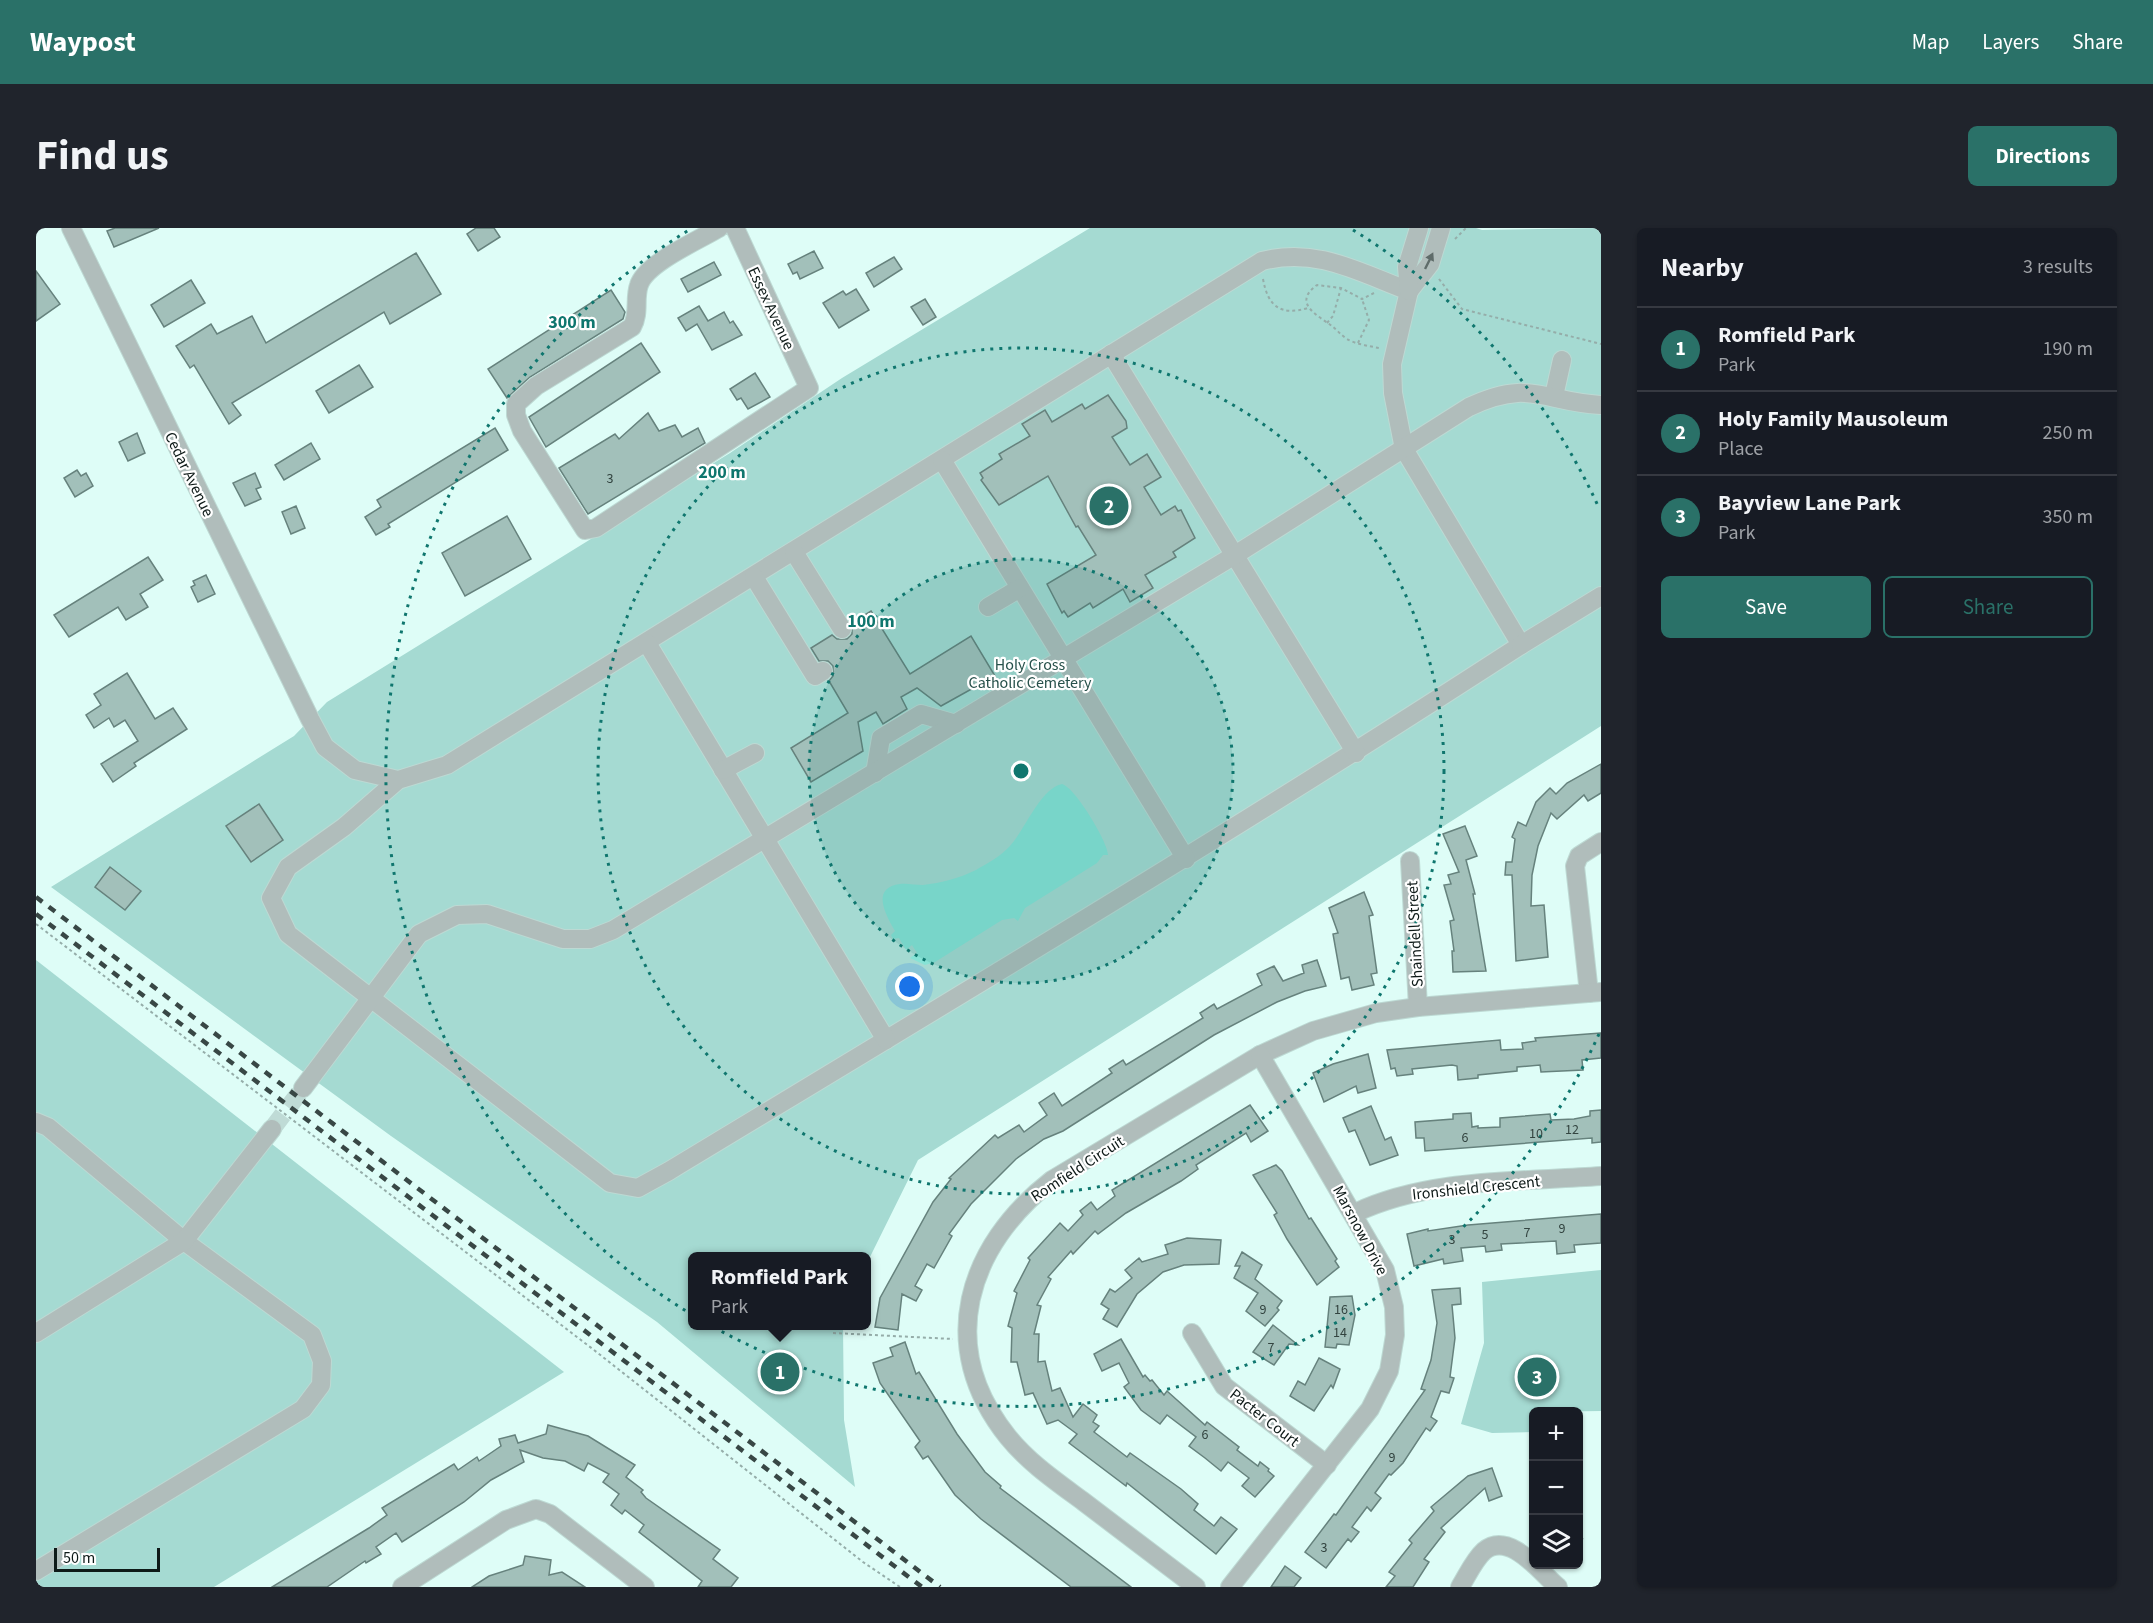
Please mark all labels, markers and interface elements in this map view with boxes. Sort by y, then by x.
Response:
text: Waypost [30,22,136,62]
text: Map [1912,27,1949,57]
text: Layers [1982,27,2039,57]
text: Share [2072,27,2123,57]
text: Find us [36,126,169,186]
button: Directions [1968,126,2117,186]
text: Nearby [1661,249,1744,286]
one-way arrow [1424,253,1433,270]
text: 3 results [2023,253,2093,281]
street label: Essex Avenue [742,263,800,354]
text: 300 m [548,310,596,335]
text: Romfield Park [1718,319,1855,351]
text: 1 [1675,335,1686,363]
text: 190 m [2043,335,2093,363]
text: Park [1718,351,1755,379]
text: Holy Family Mausoleum [1718,403,1948,435]
text: 2 [1675,419,1686,447]
text: 250 m [2043,419,2093,447]
street label: Cedar Avenue [159,428,219,521]
text: Place [1718,435,1763,463]
text: 200 m [698,460,746,485]
house number: 3 [607,469,614,489]
pin: 2 [1090,484,1128,528]
text: Bayview Lane Park [1718,487,1901,519]
text: 3 [1675,503,1686,531]
text: 350 m [2043,503,2093,531]
text: Park [1718,519,1755,547]
button: Save [1661,576,1871,638]
button: Share [1883,576,2093,638]
text: 100 m [847,609,895,634]
park label: Holy Cross Catholic Cemetery [969,654,1092,694]
centre of rings [1011,761,1031,781]
street label: Shaindell Street [1401,880,1429,988]
your location [895,972,924,1001]
house number: 12 [1565,1120,1579,1140]
house number: 10 [1529,1124,1543,1144]
house number: 6 [1462,1128,1469,1148]
street label: Romfield Circuit [1027,1130,1129,1207]
street label: Ironshield Crescent [1411,1170,1542,1206]
street label: Marsnow Drive [1327,1182,1393,1279]
house number: 9 [1559,1219,1566,1239]
house number: 7 [1524,1223,1531,1243]
house number: 5 [1482,1225,1489,1245]
house number: 3 [1449,1230,1456,1250]
popup [688,1252,871,1330]
text: Romfield Park [711,1261,848,1293]
text: Park [711,1293,748,1321]
house number: 9 [1260,1300,1267,1320]
house number: 16 [1334,1300,1348,1320]
house number: 14 [1333,1323,1347,1343]
house number: 7 [1268,1338,1275,1358]
pin: 1 [760,1350,800,1394]
pin: 3 [1518,1354,1556,1400]
street label: Pacter Court [1225,1384,1304,1452]
map controls [1529,1407,1583,1569]
button: + [1529,1407,1583,1461]
house number: 6 [1202,1425,1209,1445]
house number: 9 [1389,1448,1396,1468]
button: − [1529,1461,1583,1515]
button: layers [1529,1515,1583,1569]
house number: 3 [1321,1538,1328,1558]
scale bar [54,1545,160,1572]
text: 50 m [63,1547,95,1569]

